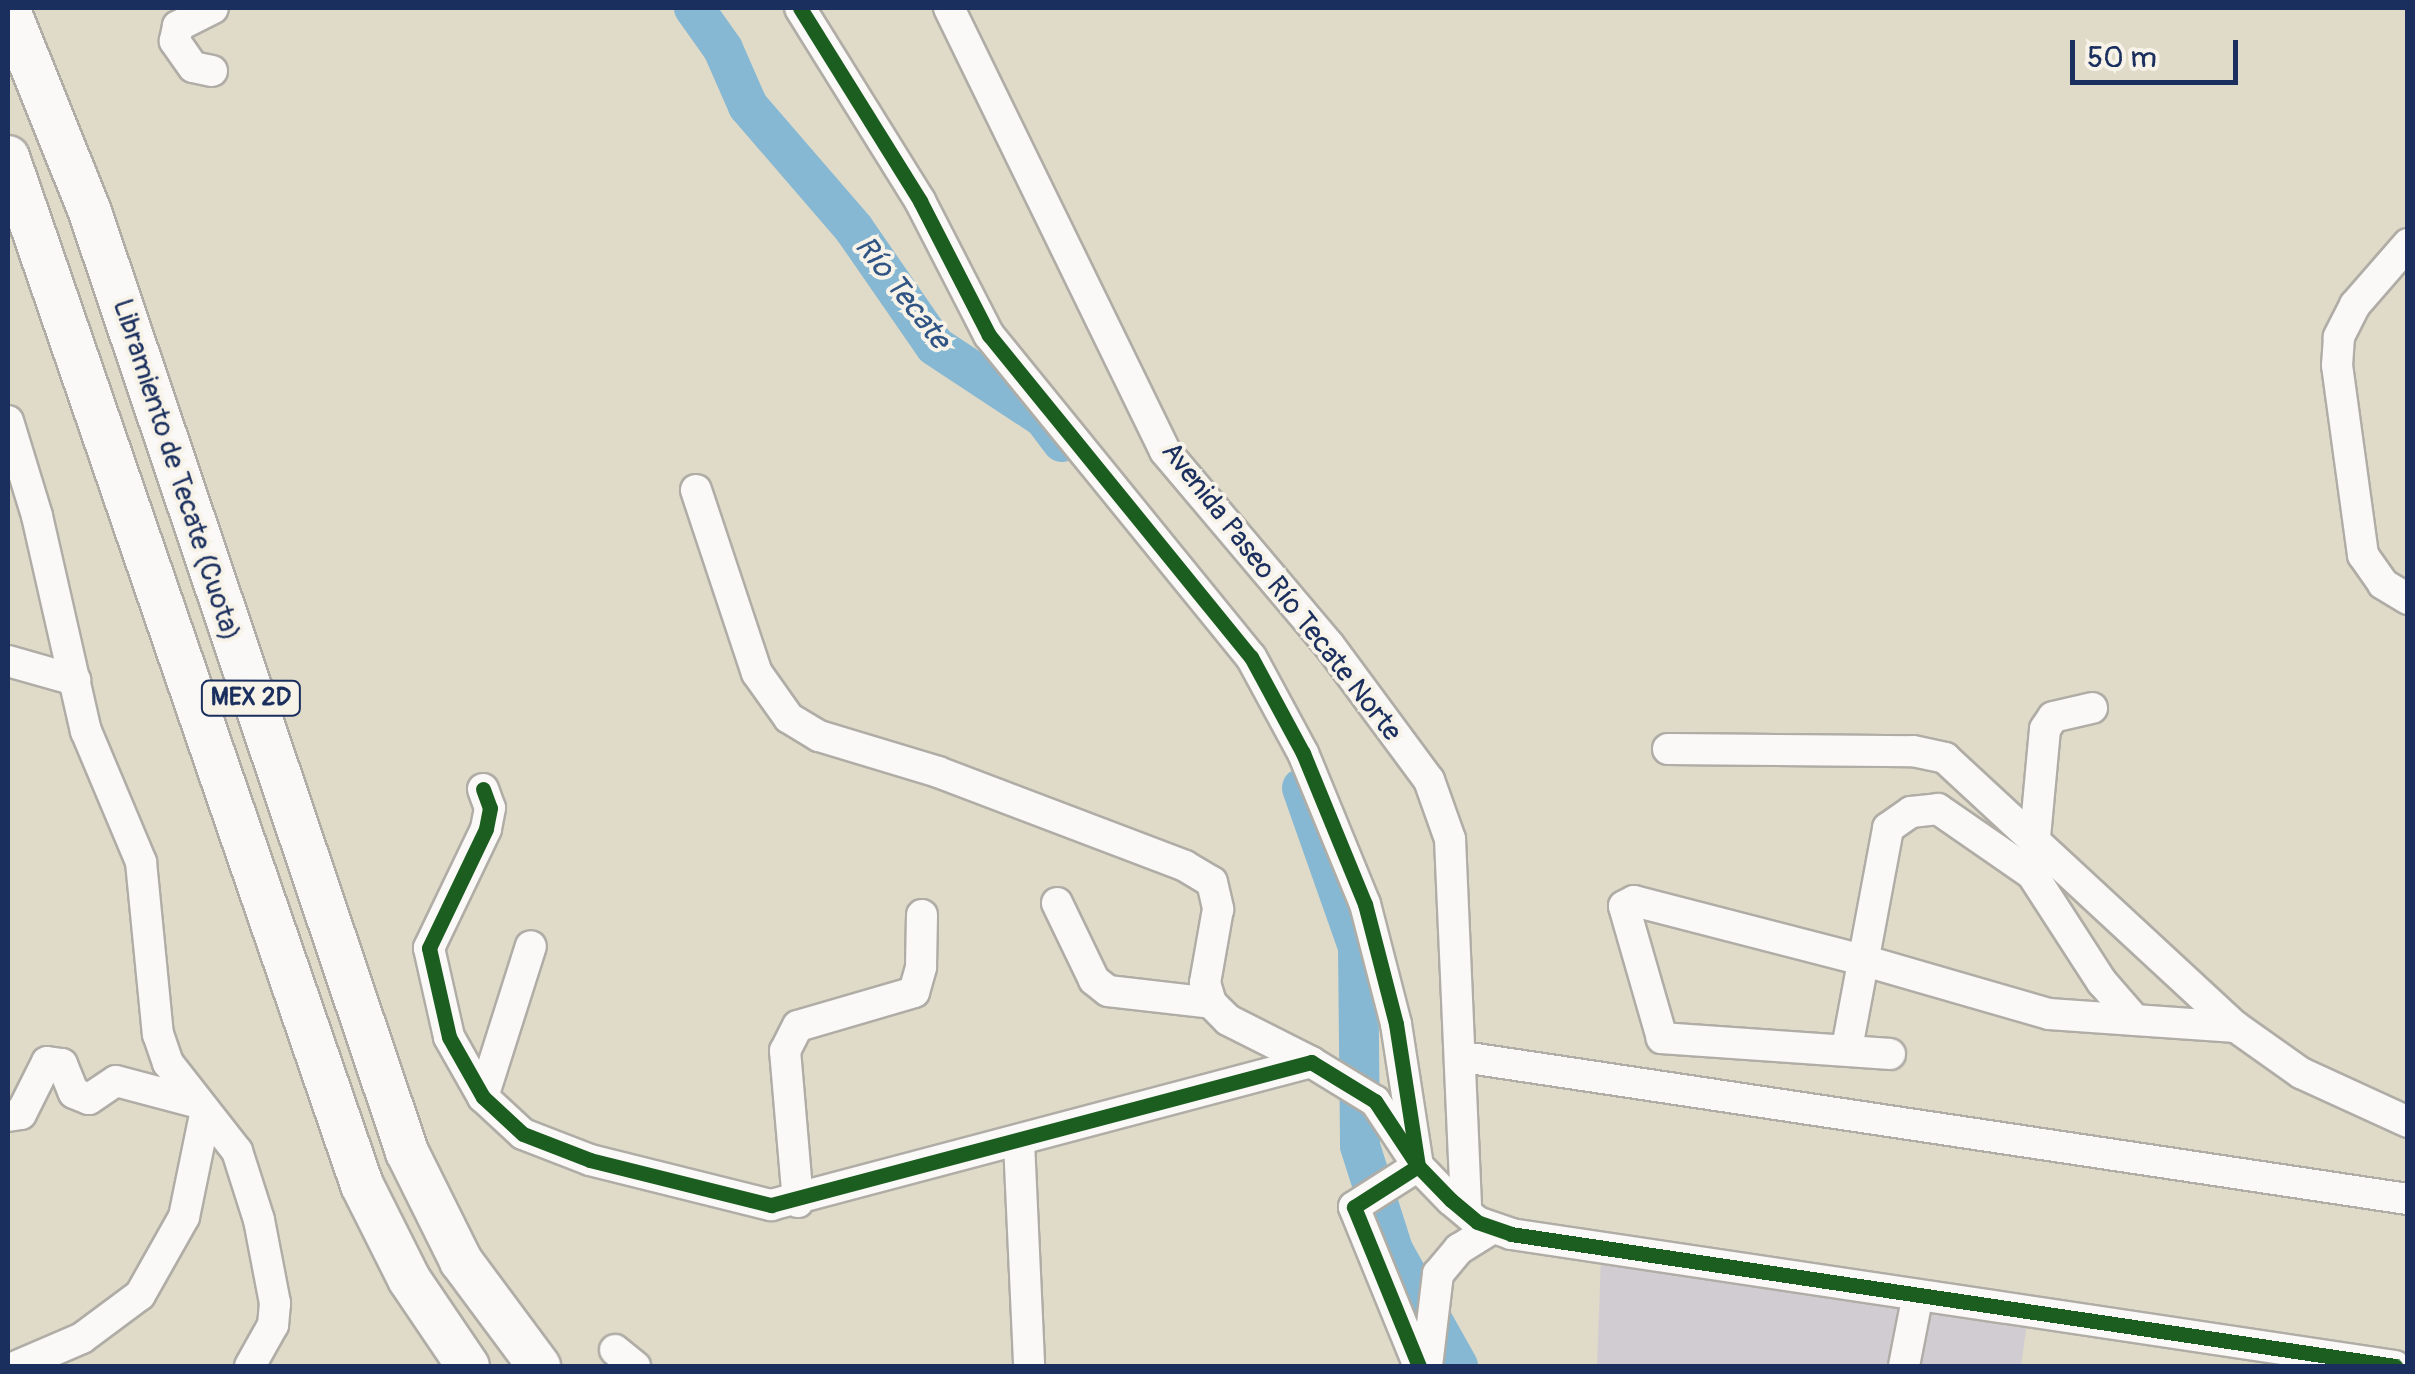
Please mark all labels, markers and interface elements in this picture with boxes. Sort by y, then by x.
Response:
scale bar [2075,20,2242,82]
text: 50 m [2087,39,2157,76]
water label: Río Tecate [847,229,957,357]
street label: Libramiento de Tecate (Cuota) [105,295,247,645]
street label: Avenida Paseo Río Tecate Norte [1154,436,1408,748]
road number: MEX 2D [198,678,304,718]

